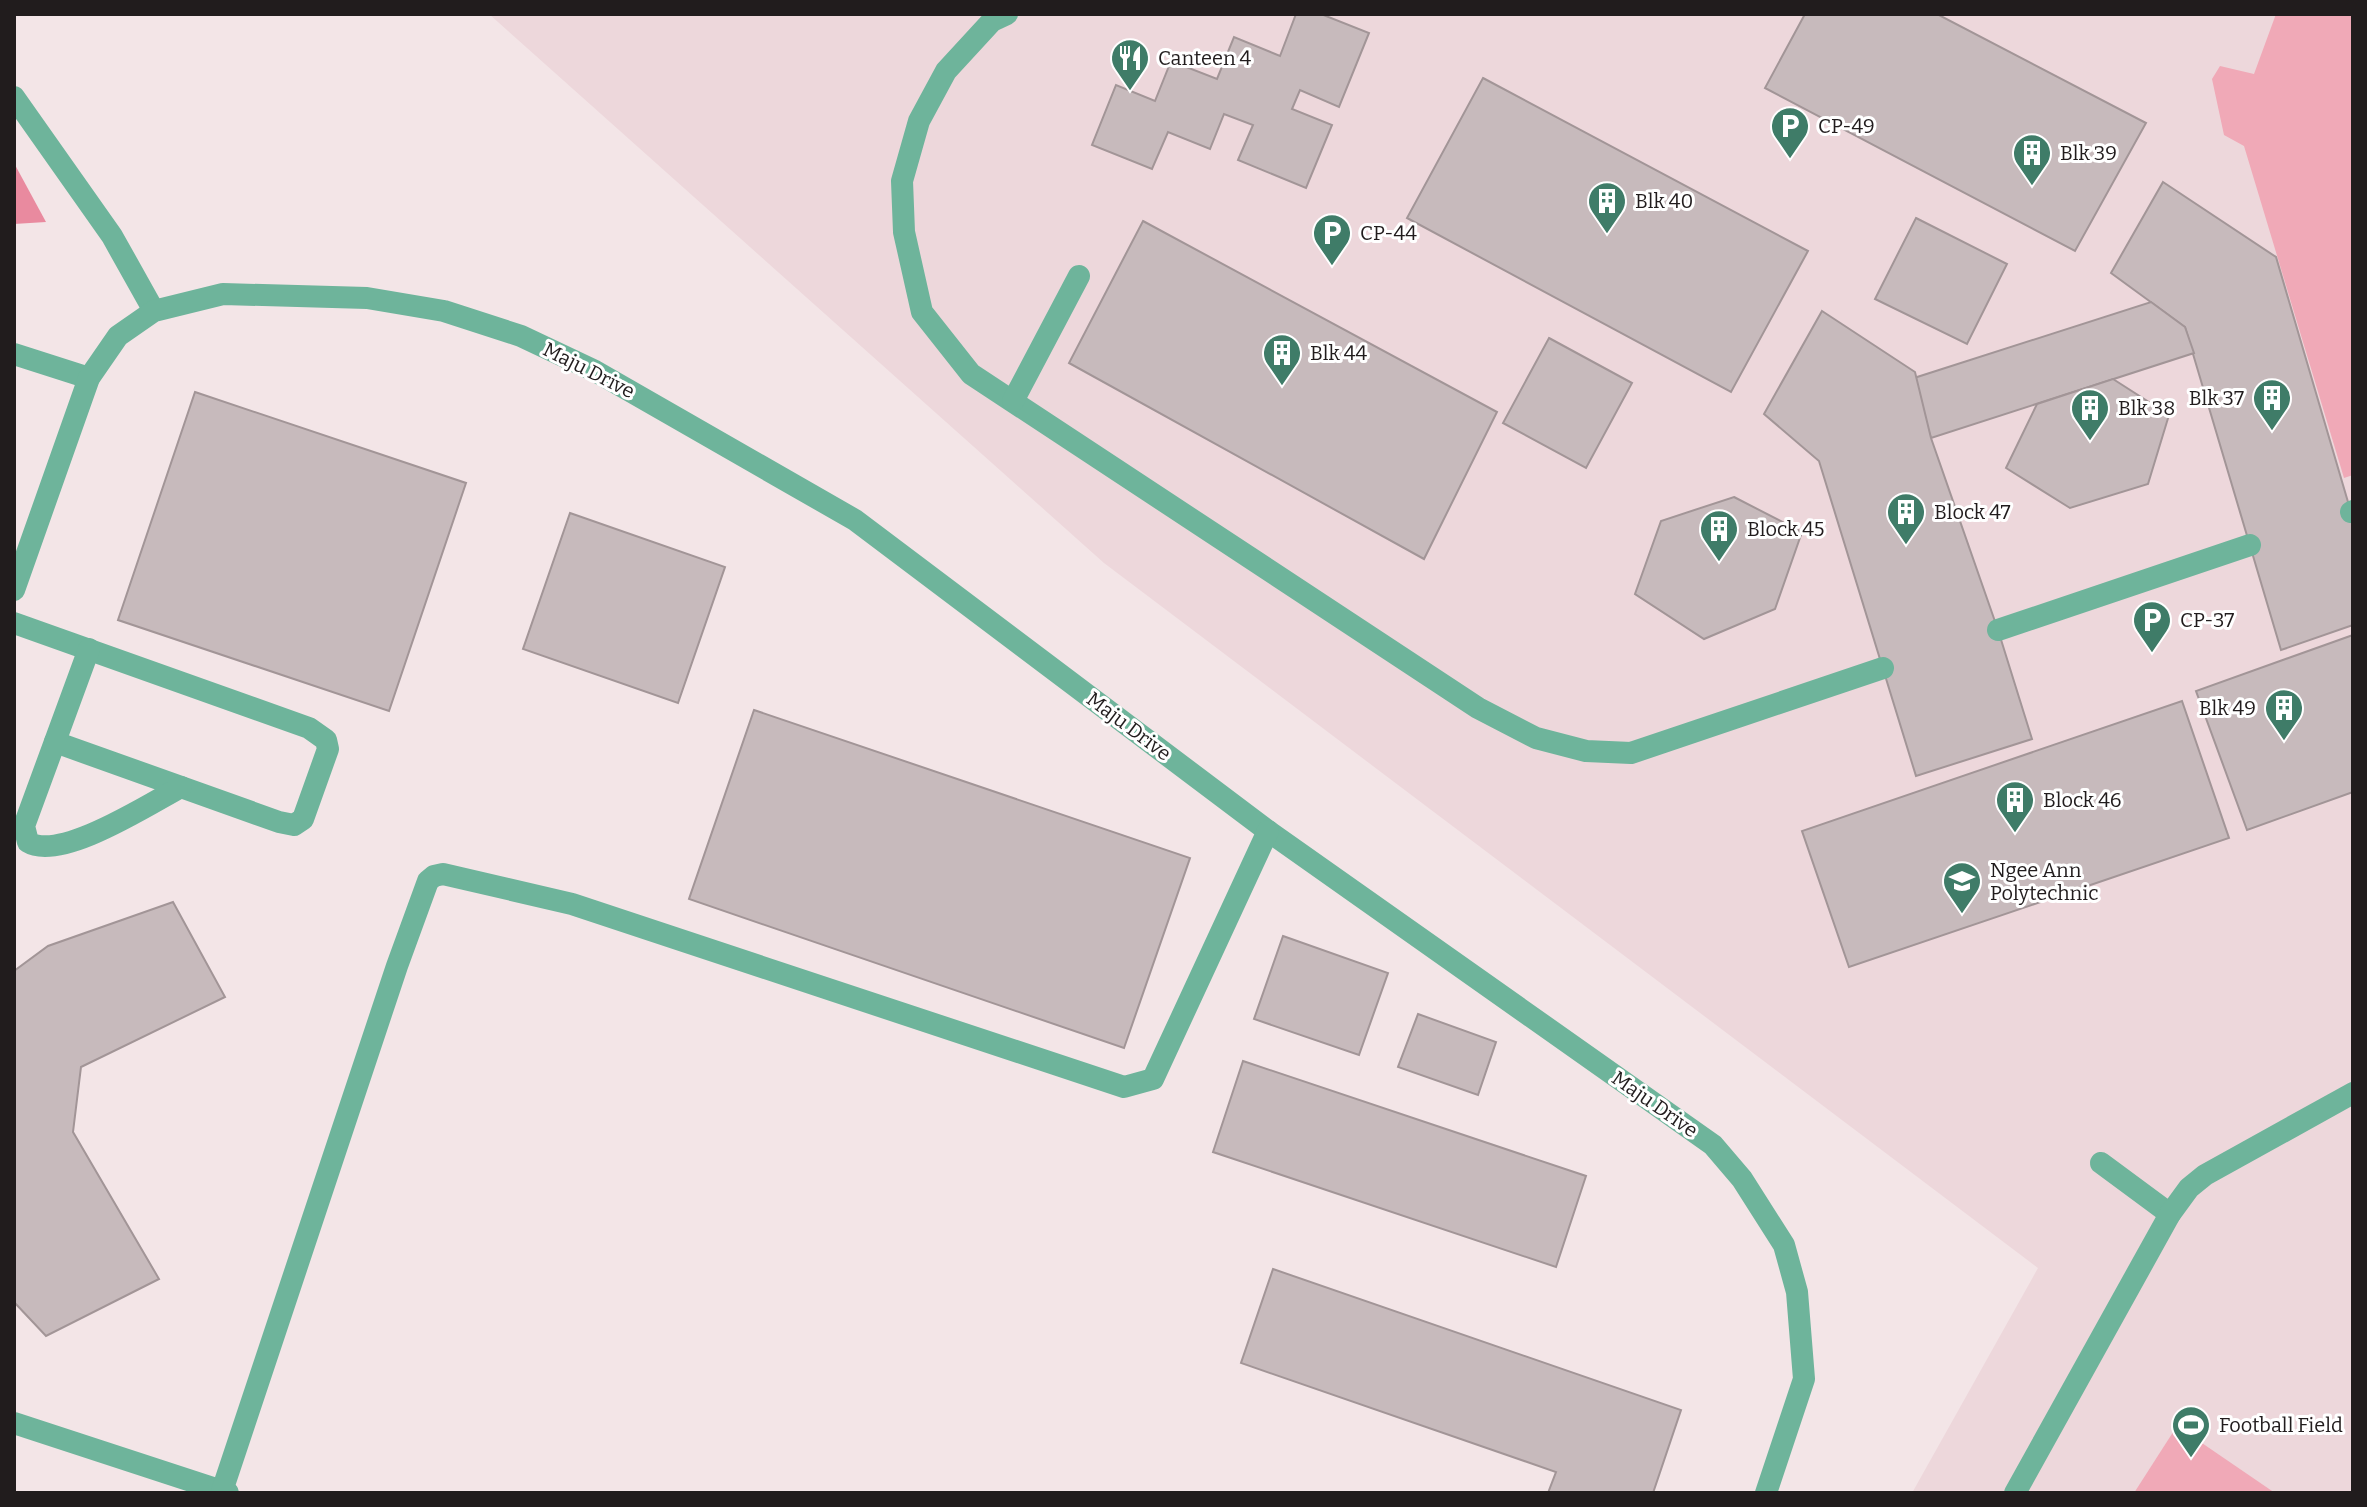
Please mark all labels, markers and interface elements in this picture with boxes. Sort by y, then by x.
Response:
restaurant icon: Canteen 4 [1109,37,1151,92]
place label: Canteen 4 [1158,46,1252,70]
parking icon: CP-49 [1769,105,1811,160]
place label: CP-49 [1818,114,1875,138]
building icon: Blk 39 [2011,132,2053,187]
place label: Blk 39 [2060,141,2117,165]
building icon: Blk 40 [1586,180,1628,235]
place label: Blk 40 [1635,189,1693,213]
parking icon: CP-44 [1311,212,1353,267]
place label: CP-44 [1360,221,1417,245]
building icon: Blk 44 [1261,332,1303,387]
street label: Maju Drive [539,337,639,404]
place label: Blk 44 [1310,341,1368,365]
building icon: Blk 37 [2251,377,2293,432]
place label: Blk 37 [2189,386,2244,410]
building icon: Blk 38 [2069,387,2111,442]
place label: Blk 38 [2118,396,2175,420]
building icon: Block 47 [1885,491,1927,546]
place label: Block 47 [1934,500,2011,524]
building icon: Block 45 [1698,508,1740,563]
place label: Block 45 [1747,517,1825,541]
parking icon: CP-37 [2131,599,2173,654]
place label: CP-37 [2180,608,2234,632]
street label: Maju Drive [1081,686,1176,766]
building icon: Blk 49 [2263,687,2305,742]
place label: Blk 49 [2199,696,2256,720]
building icon: Block 46 [1994,779,2036,834]
place label: Block 46 [2043,788,2122,812]
place label: Ngee Ann Polytechnic [1990,858,2098,905]
school or university icon: Ngee Ann Polytechnic [1941,860,1983,915]
street label: Maju Drive [1607,1066,1703,1143]
sports icon: Football Field [2170,1404,2212,1459]
place label: Football Field [2219,1413,2343,1437]

